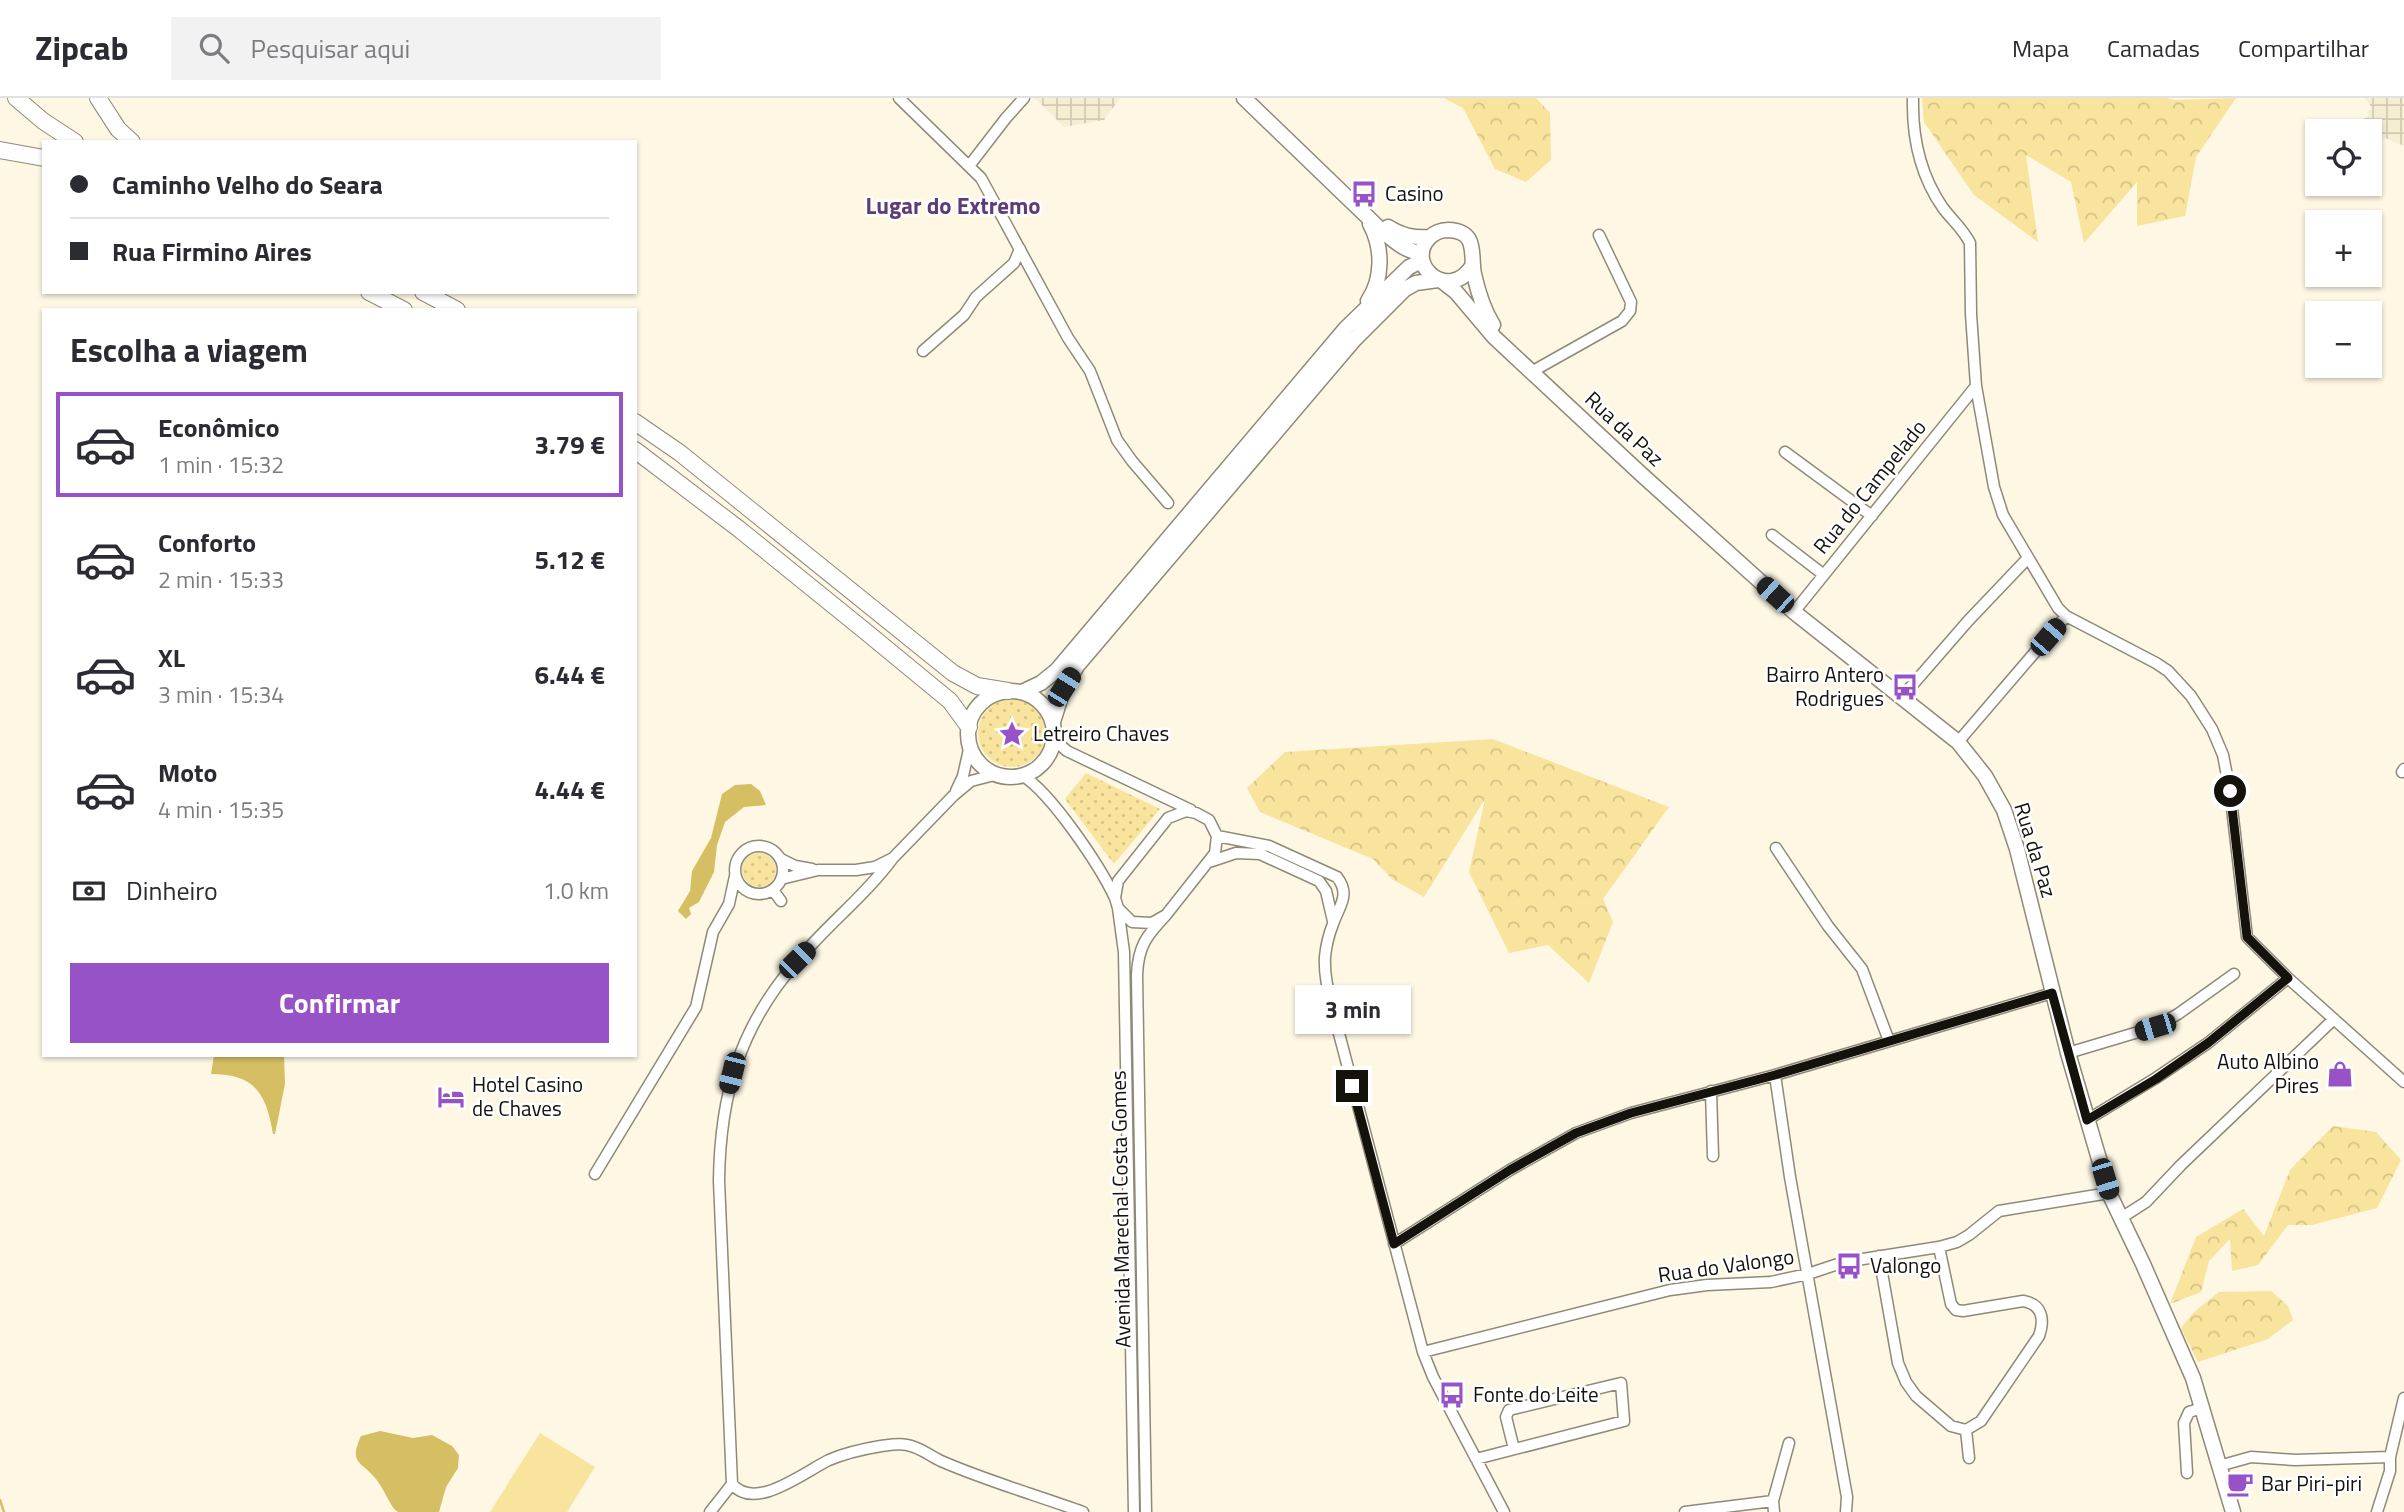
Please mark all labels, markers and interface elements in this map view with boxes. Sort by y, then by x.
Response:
search box [171,17,661,80]
text: Zipcab [35,23,129,73]
icon: search [195,29,233,67]
text: Pesquisar aqui [251,29,410,68]
text: Mapa [2012,30,2069,66]
text: Camadas [2107,30,2200,66]
text: Compartilhar [2238,30,2369,66]
map controls [2305,119,2382,378]
button: locate [2305,119,2382,196]
text: Caminho Velho do Seara [112,165,383,204]
place label: Casino [1385,177,1444,209]
bus stop icon: Casino [1349,179,1379,209]
district label: Lugar do Extremo [866,188,1040,223]
button: + [2305,210,2382,287]
text: Rua Firmino Aires [112,232,312,271]
button: − [2305,301,2382,378]
text: Escolha a viagem [70,326,308,374]
street label: Rua da Paz [1578,383,1671,473]
text: Econômico [158,408,280,447]
street label: Rua do Campelado [1805,412,1933,560]
icon: car [74,413,137,476]
text: 3.79 € [534,425,605,464]
text: 1 min · 15:32 [158,447,284,482]
text: Conforto [158,523,256,562]
icon: car [74,528,137,591]
text: 5.12 € [534,540,605,579]
text: 2 min · 15:33 [158,562,284,597]
car [1753,573,1798,617]
car [2027,614,2070,660]
text: XL [158,638,185,677]
icon: car [74,643,137,706]
text: 6.44 € [534,655,605,694]
place label: Bairro Antero Rodrigues [1766,658,1884,714]
car [1044,664,1085,710]
bus stop icon: Bairro Antero Rodrigues [1890,672,1920,702]
text: 3 min · 15:34 [158,677,284,712]
place label: Letreiro Chaves [1033,717,1169,749]
place icon: Letreiro Chaves [997,719,1027,749]
text: Moto [158,753,217,792]
icon: car [74,758,137,821]
text: 4.44 € [534,770,605,809]
route start [2214,775,2246,807]
text: 4 min · 15:35 [158,792,284,827]
street label: Rua da Paz [2006,798,2066,901]
text: Dinheiro [126,871,218,910]
icon: cash [70,872,108,910]
text: 1.0 km [543,873,609,908]
car [775,938,820,982]
button: Confirmar [70,963,609,1043]
callout: 3 min [1294,984,1410,1034]
text: 3 min [1325,992,1381,1027]
car [2132,1011,2179,1043]
place label: Auto Albino Pires [2217,1045,2319,1101]
car [717,1050,748,1096]
shop icon: Auto Albino Pires [2325,1059,2355,1089]
place label: Hotel Casino de Chaves [472,1068,583,1124]
street label: Avenida Marechal Costa Gomes [1102,1070,1138,1348]
route end [1336,1070,1368,1102]
hotel icon: Hotel Casino de Chaves [436,1082,466,1112]
car [2089,1156,2122,1202]
street label: Rua do Valongo [1656,1240,1796,1290]
place label: Valongo [1870,1249,1941,1281]
bus stop icon: Valongo [1834,1251,1864,1281]
place label: Fonte do Leite [1473,1378,1599,1410]
bus stop icon: Fonte do Leite [1437,1380,1467,1410]
place label: Bar Piri-piri [2261,1467,2362,1499]
cafe icon: Bar Piri-piri [2225,1469,2255,1499]

